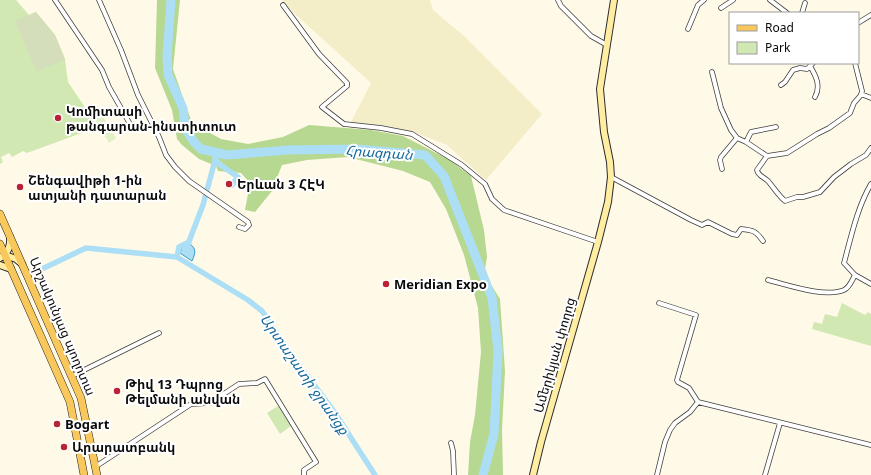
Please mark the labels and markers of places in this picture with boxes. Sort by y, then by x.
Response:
place label: Կոմիտասի թանգարան-ինստիտուտ [66,102,236,135]
marker: Կոմիտասի թանգարան-ինստիտուտ [53,113,63,123]
place label: Շենգավիթի 1-ին ատյանի դատարան [28,171,167,204]
place label: Երևան 3 ՀԷԿ [237,175,325,193]
marker: Երևան 3 ՀԷԿ [224,179,234,189]
marker: Շենգավիթի 1-ին ատյանի դատարան [15,182,25,192]
place label: Meridian Expo [394,275,487,293]
marker: Meridian Expo [381,279,391,289]
place label: Թիվ 13 Դպրոց Թելմանի անվան [125,375,240,408]
marker: Թիվ 13 Դպրոց Թելմանի անվան [112,386,122,396]
place label: Bogart [65,415,110,433]
marker: Bogart [52,419,62,429]
place label: Արարատբանկ [72,438,175,456]
marker: Արարատբանկ [59,442,69,452]

